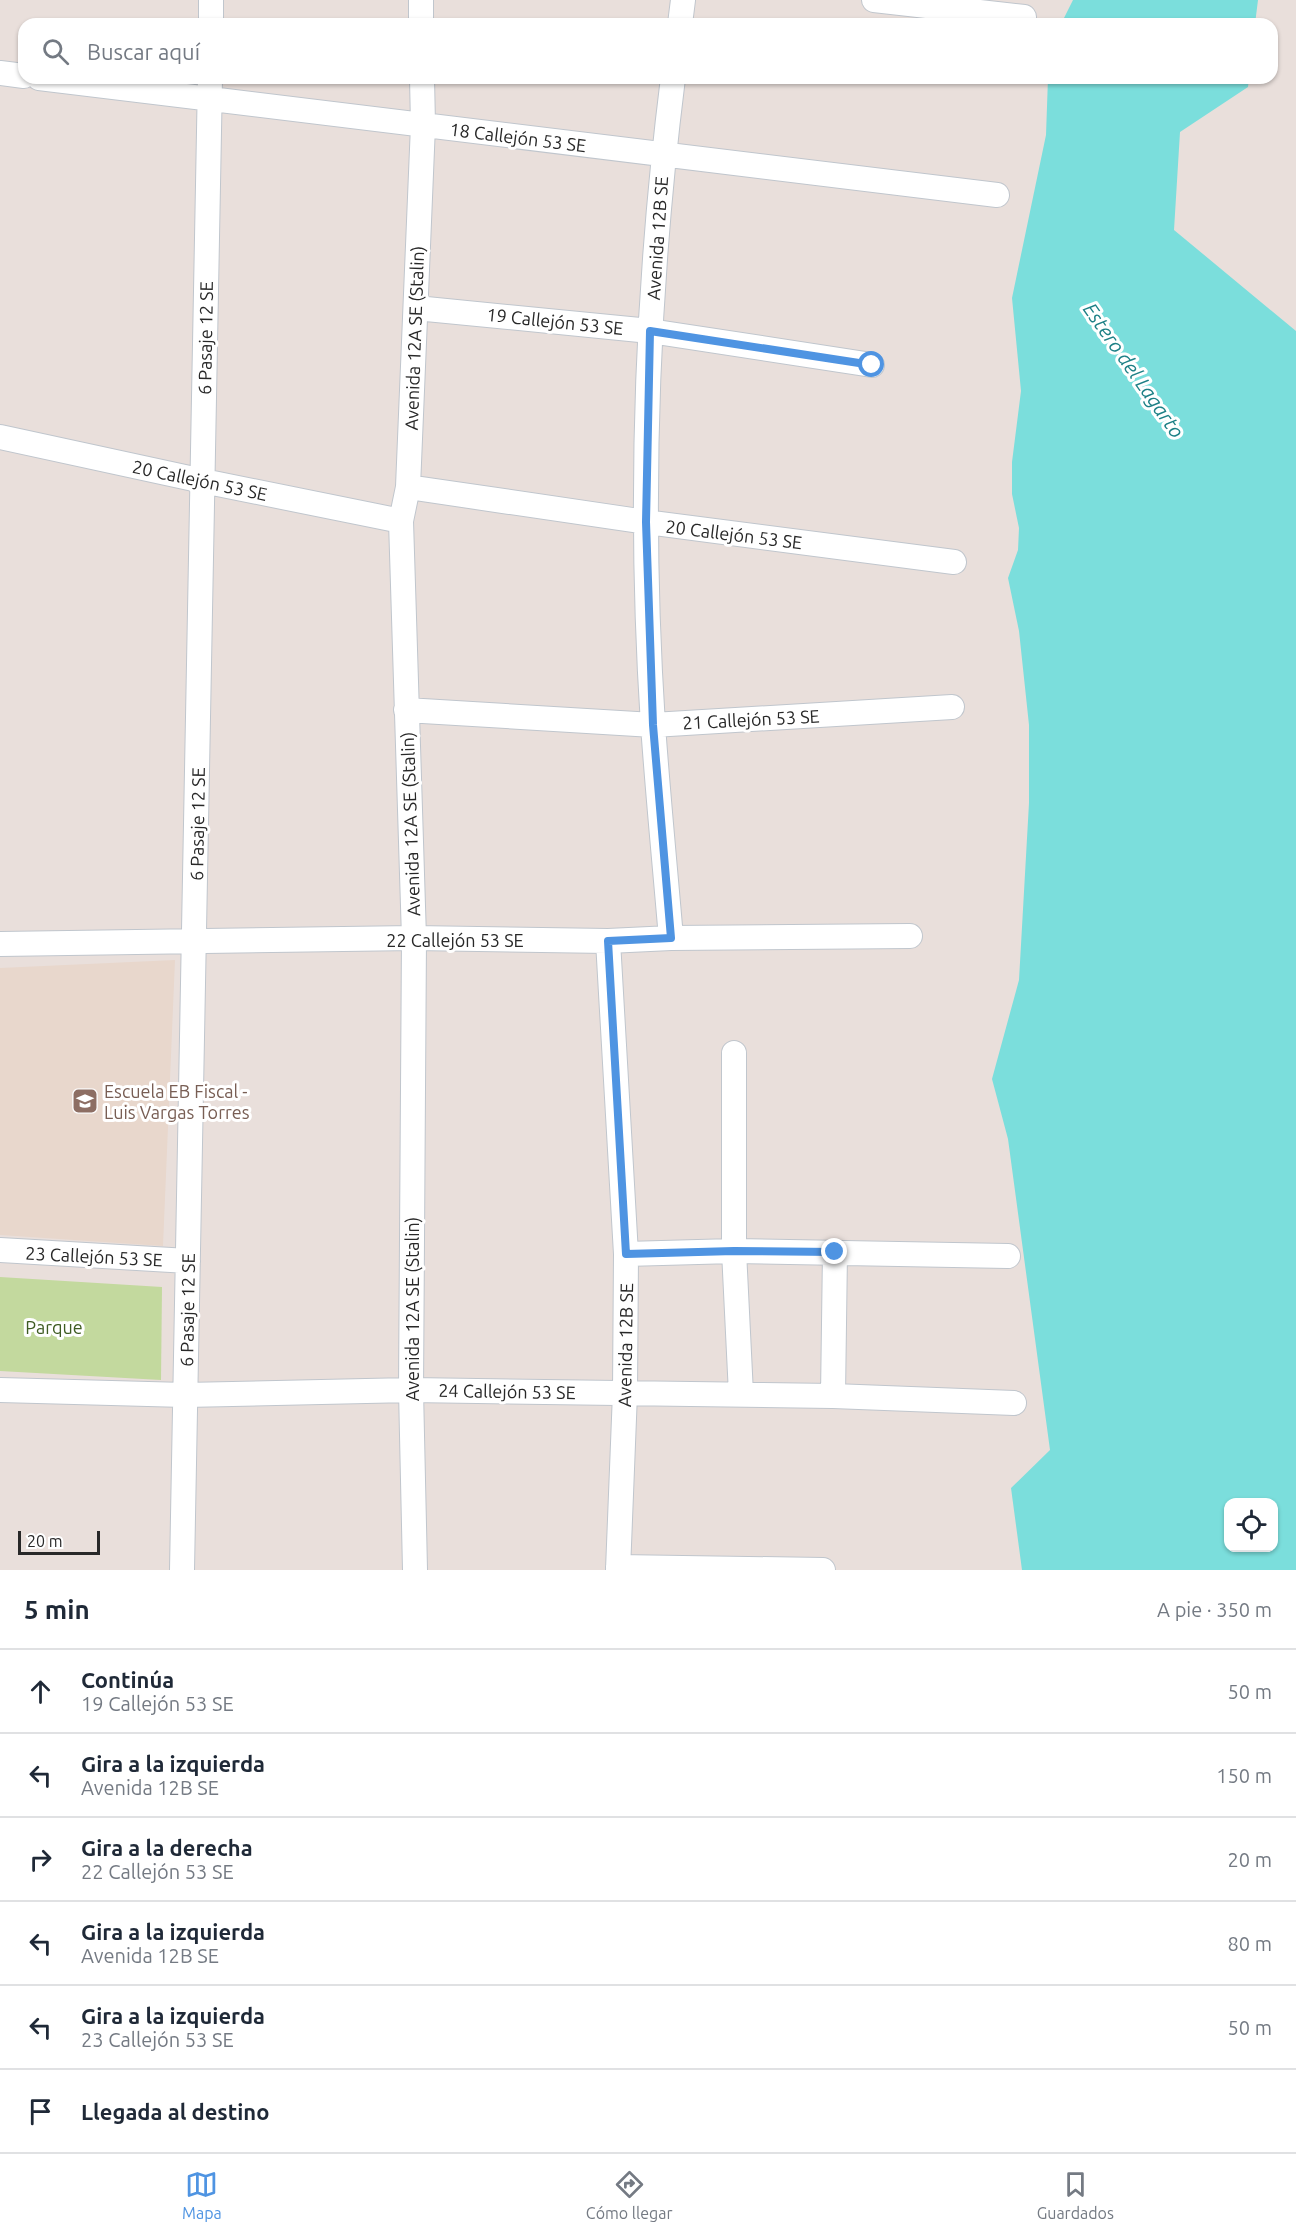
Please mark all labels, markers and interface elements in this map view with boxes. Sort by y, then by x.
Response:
search box [18,18,1278,84]
icon: search [39,35,72,68]
text: Buscar aquí [87,39,200,64]
street label: 18 Callejón 53 SE [449,119,587,155]
street label: Avenida 12B SE [643,175,671,301]
street label: Avenida 12A SE (Stalin) [401,245,428,431]
street label: 6 Pasaje 12 SE [194,281,216,395]
water label: Estero del Lagarto [1079,298,1189,442]
street label: 19 Callejón 53 SE [486,304,624,338]
route start [858,351,884,377]
street label: 20 Callejón 53 SE [131,456,269,504]
street label: 20 Callejón 53 SE [665,516,803,552]
street label: 21 Callejón 53 SE [682,705,820,733]
street label: Avenida 12A SE (Stalin) [397,731,424,917]
street label: 6 Pasaje 12 SE [186,767,208,881]
street label: 22 Callejón 53 SE [386,930,524,950]
place label: Escuela EB Fiscal - Luis Vargas Torres [104,1081,250,1122]
school or university icon: Escuela EB Fiscal - Luis Vargas Torres [70,1086,100,1116]
street label: Avenida 12A SE (Stalin) [402,1217,423,1401]
route end [821,1238,847,1264]
street label: 23 Callejón 53 SE [25,1242,163,1270]
street label: 6 Pasaje 12 SE [176,1253,198,1367]
street label: Avenida 12B SE [614,1283,636,1407]
park label: Parque [25,1317,83,1337]
street label: 24 Callejón 53 SE [438,1380,576,1402]
map controls [1224,1498,1278,1552]
button: locate [1224,1498,1278,1552]
scale bar [18,1528,100,1556]
text: 20 m [27,1532,63,1550]
text: 5 min [24,1595,90,1624]
text: A pie · 350 m [1157,1598,1272,1621]
text: Continúa [81,1667,174,1692]
icon: ahead [24,1675,57,1708]
text: 50 m [1228,1680,1272,1703]
text: 19 Callejón 53 SE [81,1692,234,1715]
text: Gira a la izquierda [81,1751,265,1776]
icon: left [24,1759,57,1792]
text: 150 m [1216,1764,1272,1787]
text: Avenida 12B SE [81,1776,219,1799]
text: Gira a la derecha [81,1835,253,1860]
icon: right [24,1843,57,1876]
text: 20 m [1228,1848,1272,1871]
text: 22 Callejón 53 SE [81,1860,234,1883]
text: Gira a la izquierda [81,1919,265,1944]
icon: left [24,1927,57,1960]
text: 80 m [1228,1932,1272,1955]
text: Avenida 12B SE [81,1944,219,1967]
text: Gira a la izquierda [81,2003,265,2028]
icon: left [24,2011,57,2044]
text: 50 m [1228,2016,1272,2039]
text: 23 Callejón 53 SE [81,2028,234,2051]
icon: arrive [24,2095,57,2128]
text: Llegada al destino [81,2099,269,2124]
tab: Mapa [182,2168,222,2222]
tab: Cómo llegar [586,2168,673,2222]
tab: Guardados [1037,2168,1114,2222]

